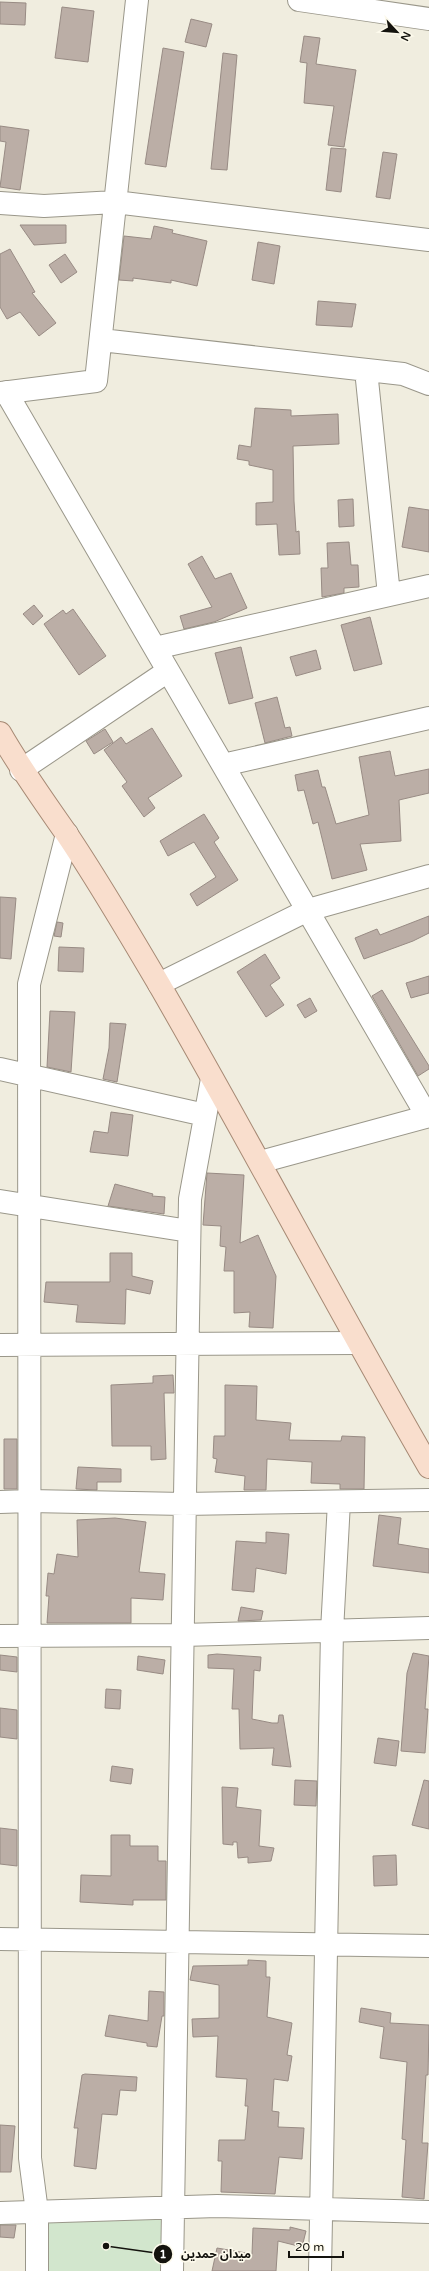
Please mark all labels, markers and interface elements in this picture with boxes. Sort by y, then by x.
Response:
north arrow [377,12,417,52]
text: N [398,29,413,43]
scale bar [289,2233,343,2259]
text: 20 m [295,2240,324,2254]
callout: ميدان حمدين [153,2242,259,2266]
text: 1 [159,2247,167,2261]
text: ميدان حمدين [181,2247,251,2261]

